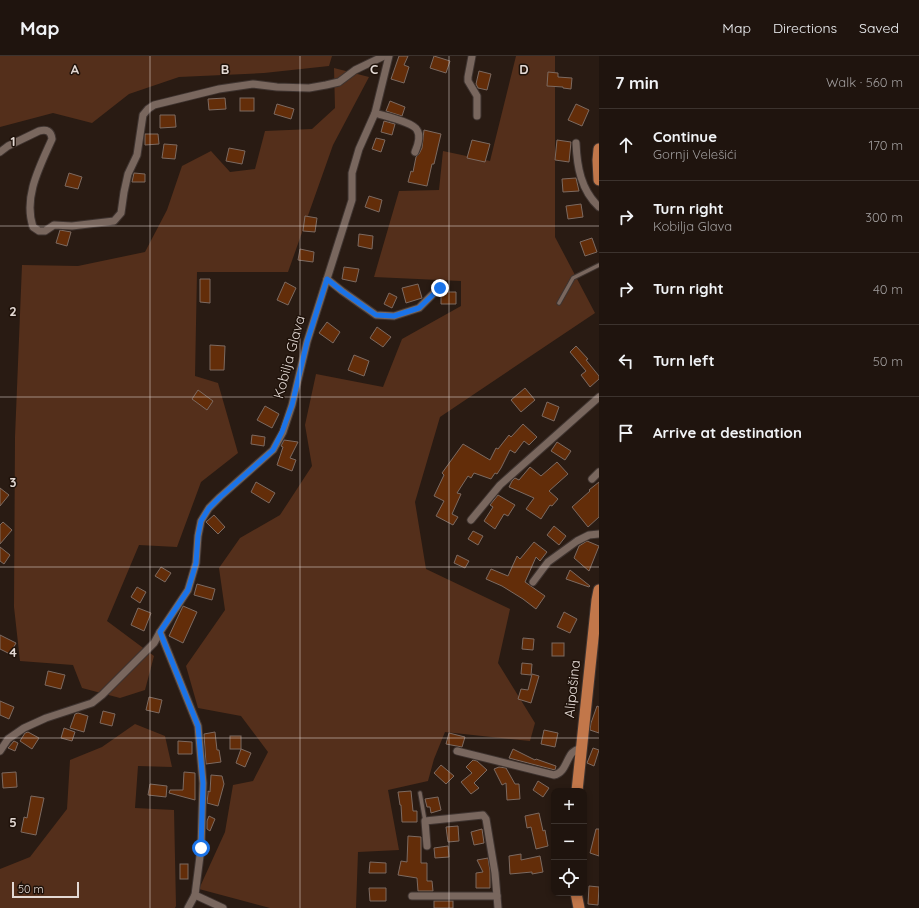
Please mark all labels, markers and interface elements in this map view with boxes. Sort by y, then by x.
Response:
text: Map [20,16,59,40]
text: Map [722,19,751,37]
text: Directions [773,19,837,37]
text: Saved [859,19,899,37]
text: A [71,61,80,77]
text: B [221,61,229,77]
text: C [370,61,378,77]
text: D [519,61,529,77]
text: 7 min [615,72,659,93]
text: Walk · 560 m [826,74,903,90]
text: Continue [653,127,717,146]
text: 1 [10,133,16,149]
icon: ahead [615,134,637,156]
text: 170 m [868,137,903,153]
text: Gornji Velešići [653,146,737,162]
text: Turn right [653,199,724,218]
icon: right [615,206,637,228]
text: 300 m [865,209,903,225]
text: Kobilja Glava [653,218,732,234]
icon: right [615,278,637,300]
route end [431,279,449,297]
text: Turn right [653,279,724,298]
text: 40 m [873,281,903,297]
text: 2 [9,303,17,319]
street label: Kobilja Glava [269,313,309,401]
icon: left [615,350,637,372]
text: Turn left [653,351,715,370]
text: 50 m [873,353,903,369]
icon: arrive [615,422,637,444]
text: Arrive at destination [653,423,802,442]
text: 3 [10,474,17,490]
text: 4 [9,644,17,660]
street label: Alipašina [560,659,584,719]
map controls [551,788,587,896]
button: + [551,788,587,824]
text: 5 [9,814,17,830]
button: − [551,824,587,860]
route start [192,839,210,857]
button: locate [551,860,587,896]
scale bar [12,880,79,899]
text: 50 m [18,882,44,896]

